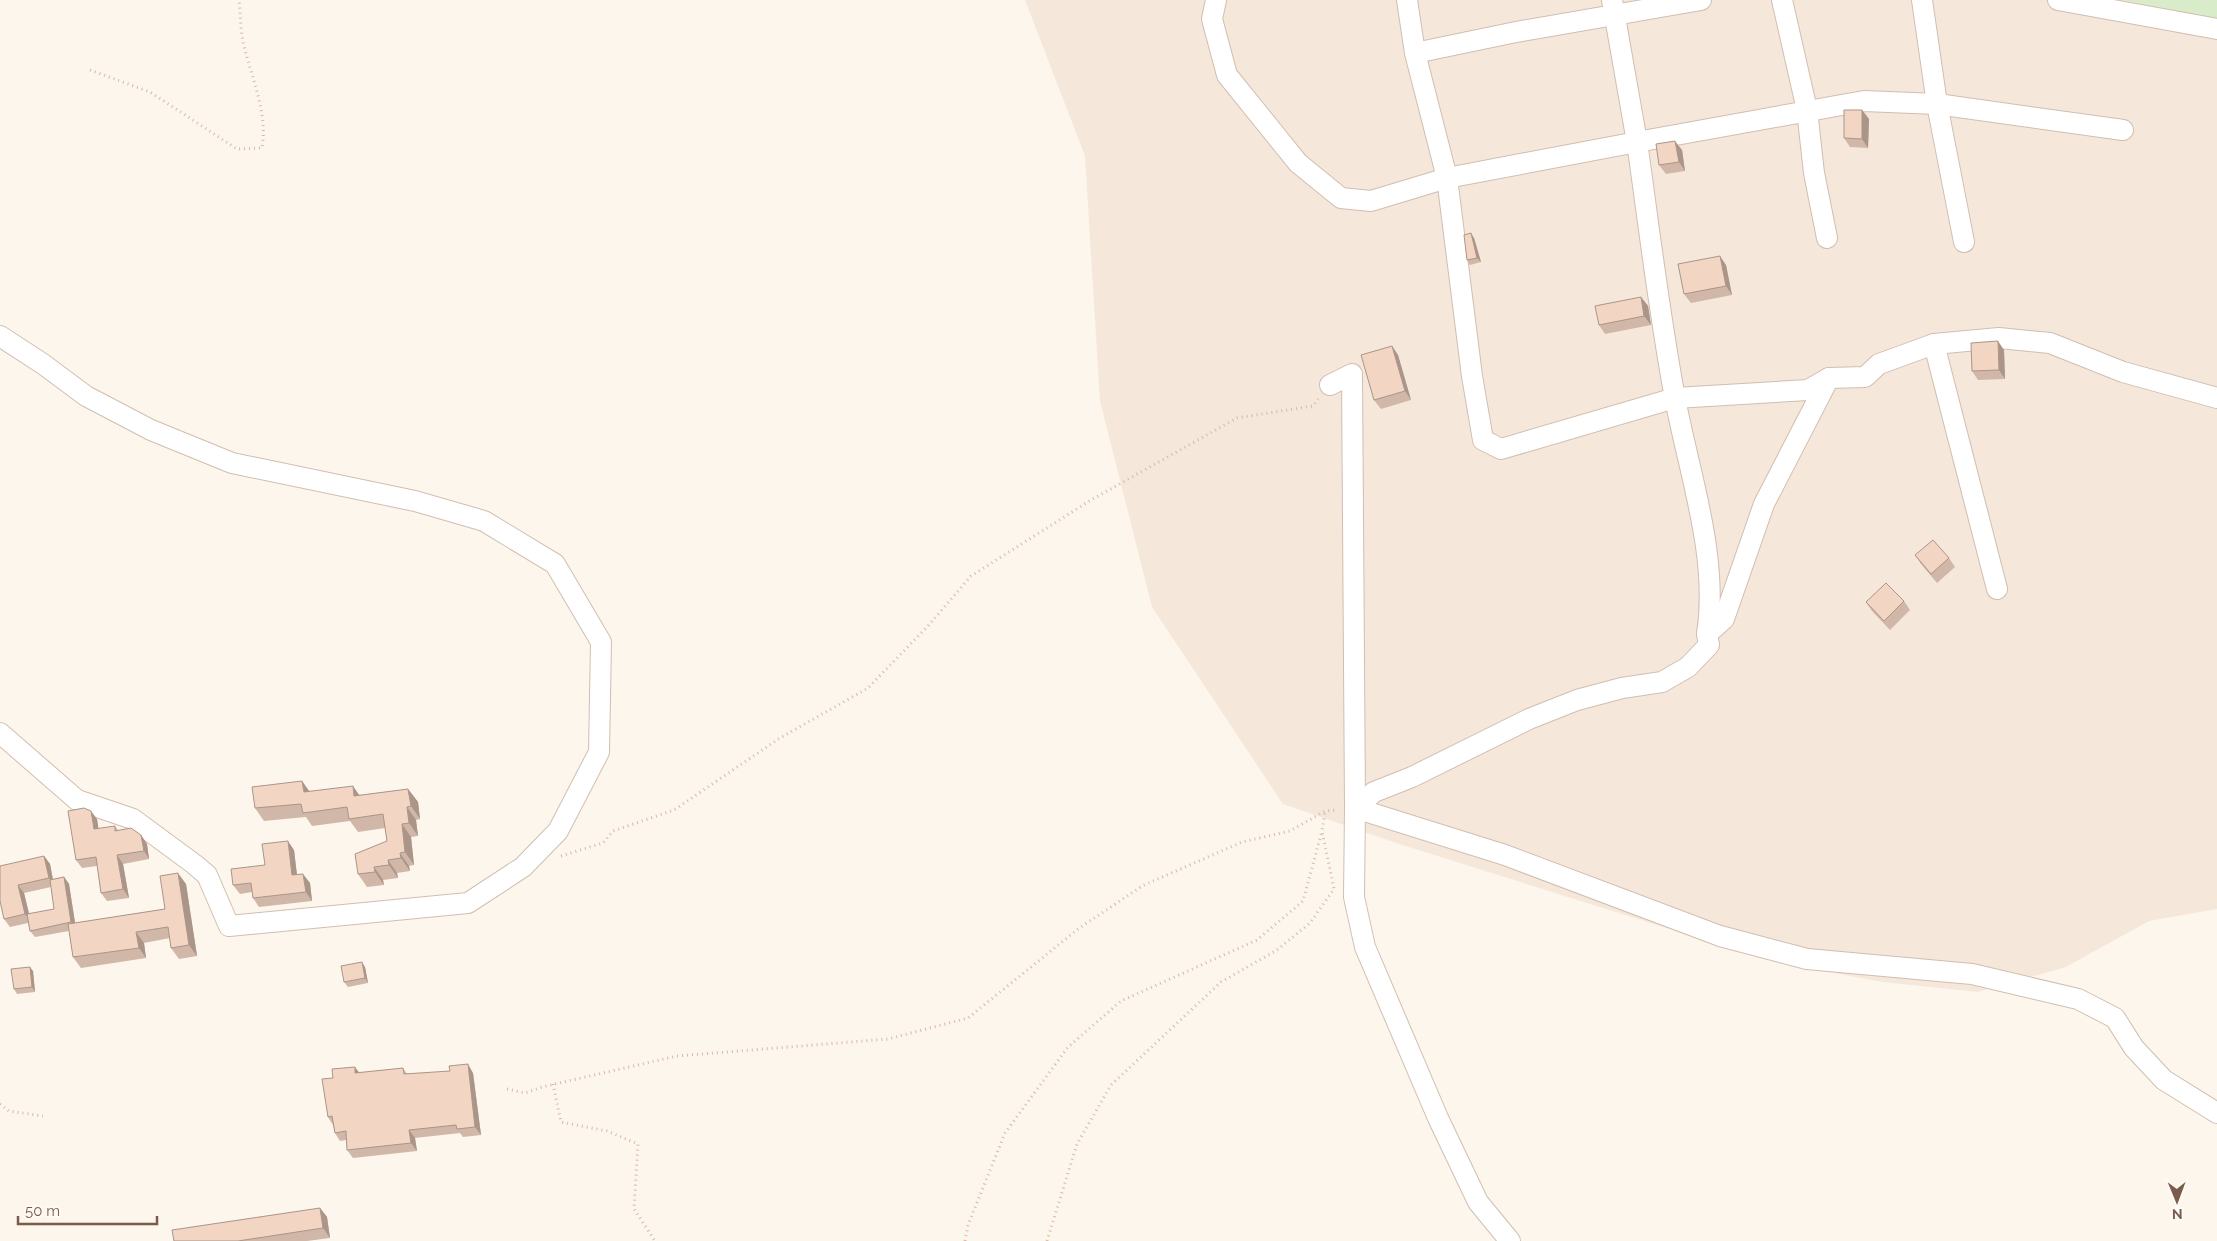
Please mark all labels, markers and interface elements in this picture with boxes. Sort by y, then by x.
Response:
north arrow [2152,1176,2202,1226]
scale bar [18,1194,156,1226]
text: 50 m [25,1202,60,1220]
text: N [2172,1206,2183,1222]

